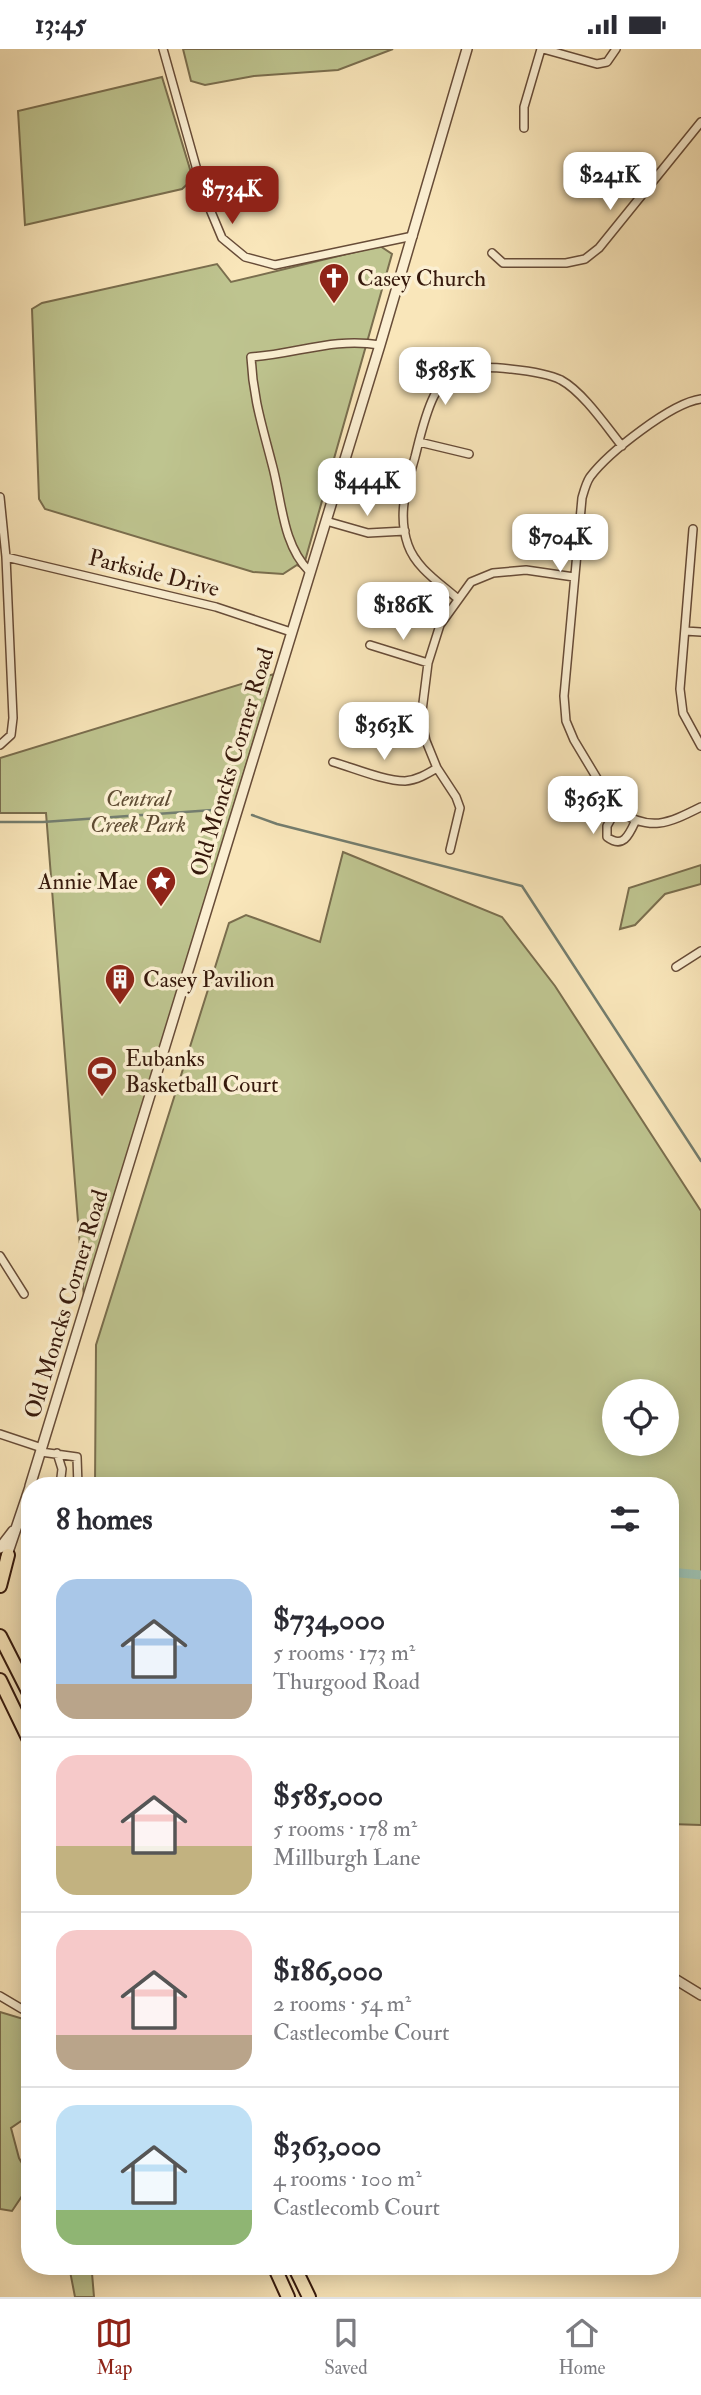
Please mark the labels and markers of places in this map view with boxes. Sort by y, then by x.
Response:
pin: $241K [561,153,659,212]
pin: $734K [183,167,281,226]
church icon: Casey Church [317,261,351,305]
place label: Casey Church [357,264,486,293]
pin: $585K [396,347,494,407]
pin: $444K [318,459,416,518]
pin: $704K [511,515,609,574]
pin: $186K [354,583,452,642]
pin: $363K [335,703,433,762]
pin: $363K [544,777,642,836]
place icon: Annie Mae [144,864,178,908]
place label: Annie Mae [37,867,138,896]
building icon: Casey Pavilion [103,962,137,1006]
place label: Casey Pavilion [143,965,275,994]
place label: Eubanks Basketball Court [125,1044,278,1099]
sports icon: Eubanks Basketball Court [85,1054,119,1098]

